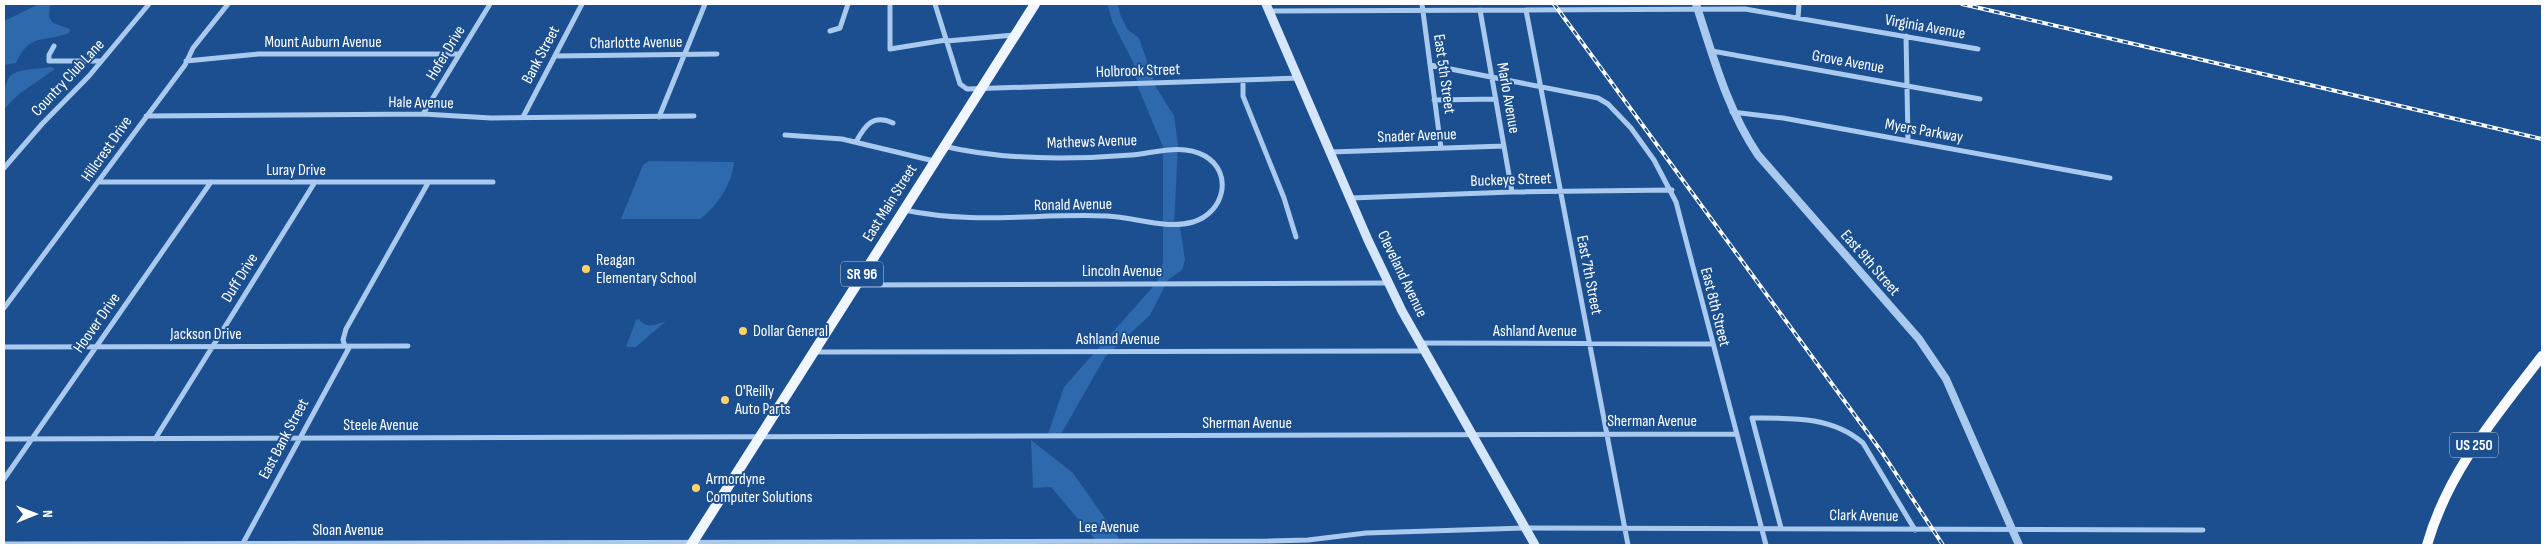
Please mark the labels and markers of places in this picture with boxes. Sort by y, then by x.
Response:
place label: Reagan Elementary School [596,251,696,288]
marker: Reagan Elementary School [580,263,592,275]
place label: Dollar General [753,322,828,341]
marker: Dollar General [737,325,749,337]
place label: O'Reilly Auto Parts [734,382,791,419]
marker: O'Reilly Auto Parts [719,394,731,406]
place label: Armordyne Computer Solutions [705,470,813,507]
marker: Armordyne Computer Solutions [690,482,702,494]

